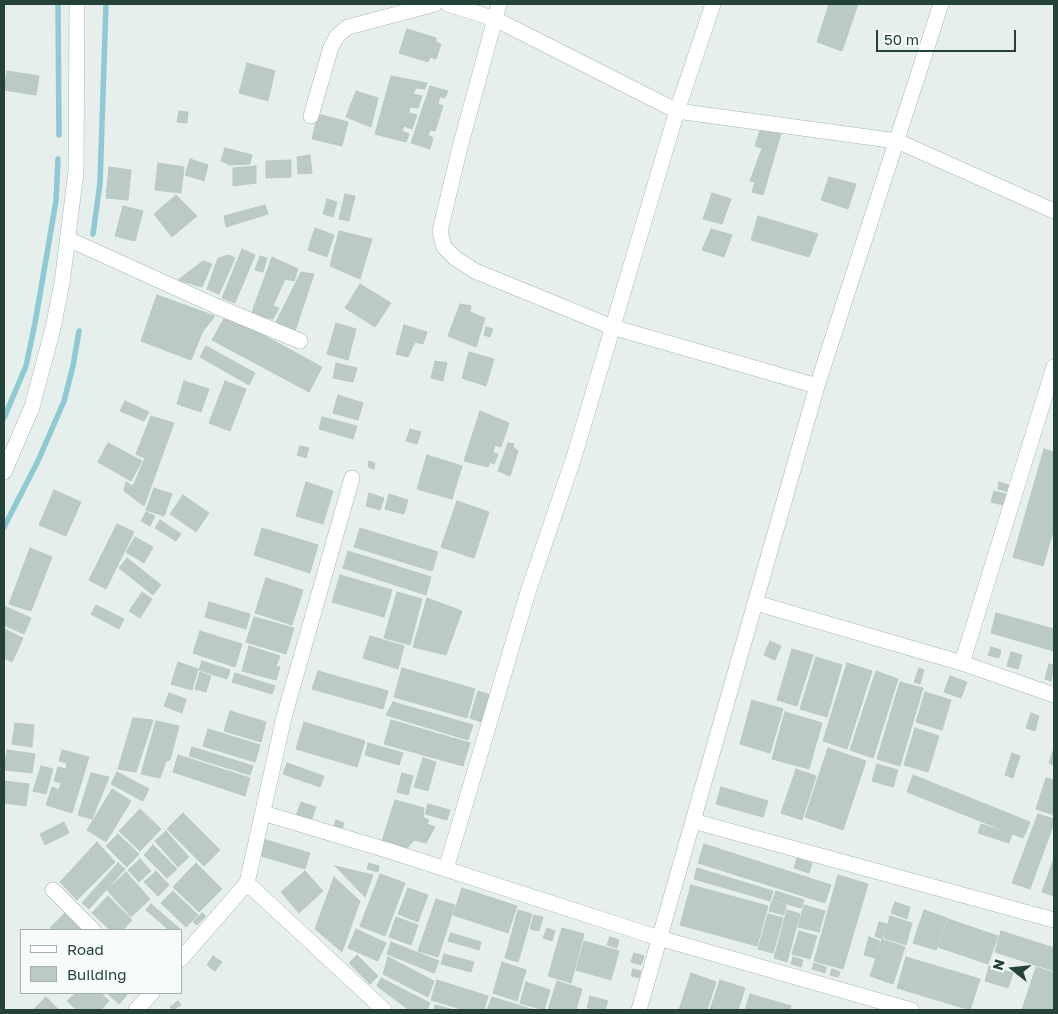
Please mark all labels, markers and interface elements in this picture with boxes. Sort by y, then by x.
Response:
scale bar [878,20,1018,52]
text: 50 m [884,30,919,48]
legend [20,929,182,994]
text: Road [67,940,104,958]
north arrow [988,944,1038,994]
text: N [988,957,1008,972]
text: Building [67,965,127,983]

